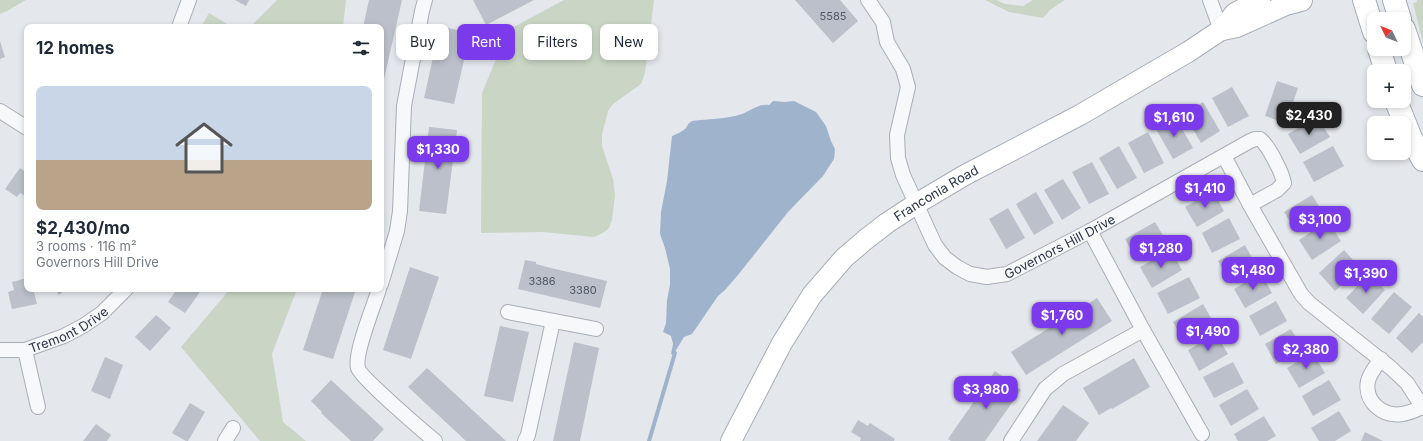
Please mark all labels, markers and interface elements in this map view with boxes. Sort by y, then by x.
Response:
house number: 5585 [820,9,847,23]
north arrow [1367,12,1411,56]
map controls [1367,12,1411,160]
chip: Buy [396,24,449,60]
chip: Rent [457,24,515,60]
chip: Filters [523,24,592,60]
chip: New [600,24,658,60]
icon: filters [350,37,372,59]
text: 12 homes [36,38,114,58]
button: + [1367,64,1411,108]
pin: $2,430 [1276,102,1342,136]
pin: $1,610 [1141,104,1207,138]
text: $2,430 [1286,107,1333,123]
text: $1,610 [1154,109,1194,125]
icon: home [168,112,240,184]
button: − [1367,116,1411,160]
pin: $1,330 [405,136,471,170]
text: $1,330 [416,141,460,157]
street label: Franconia Road [891,162,981,224]
pin: $1,410 [1172,175,1238,209]
text: $1,410 [1184,180,1226,196]
pin: $3,100 [1287,206,1353,240]
street label: Governors Hill Drive [1001,211,1118,282]
text: $3,100 [1299,211,1341,227]
text: $2,430/mo [36,218,130,238]
pin: $1,280 [1128,235,1194,269]
text: 3 rooms · 116 m² [36,238,137,254]
text: $1,280 [1139,240,1183,256]
text: Governors Hill Drive [36,254,159,270]
pin: $1,480 [1220,257,1286,291]
pin: $1,390 [1333,260,1399,294]
text: $1,480 [1231,262,1275,278]
text: $1,390 [1344,265,1388,281]
house number: 3386 [528,274,556,288]
house number: 3380 [569,283,597,297]
pin: $1,760 [1029,302,1095,336]
street label: Tremont Drive [27,303,112,356]
text: $1,760 [1041,307,1083,323]
pin: $1,490 [1175,318,1241,352]
text: $1,490 [1186,323,1230,339]
pin: $2,380 [1273,336,1339,370]
text: $2,380 [1283,341,1329,357]
pin: $3,980 [953,376,1019,410]
text: $3,980 [963,381,1009,397]

